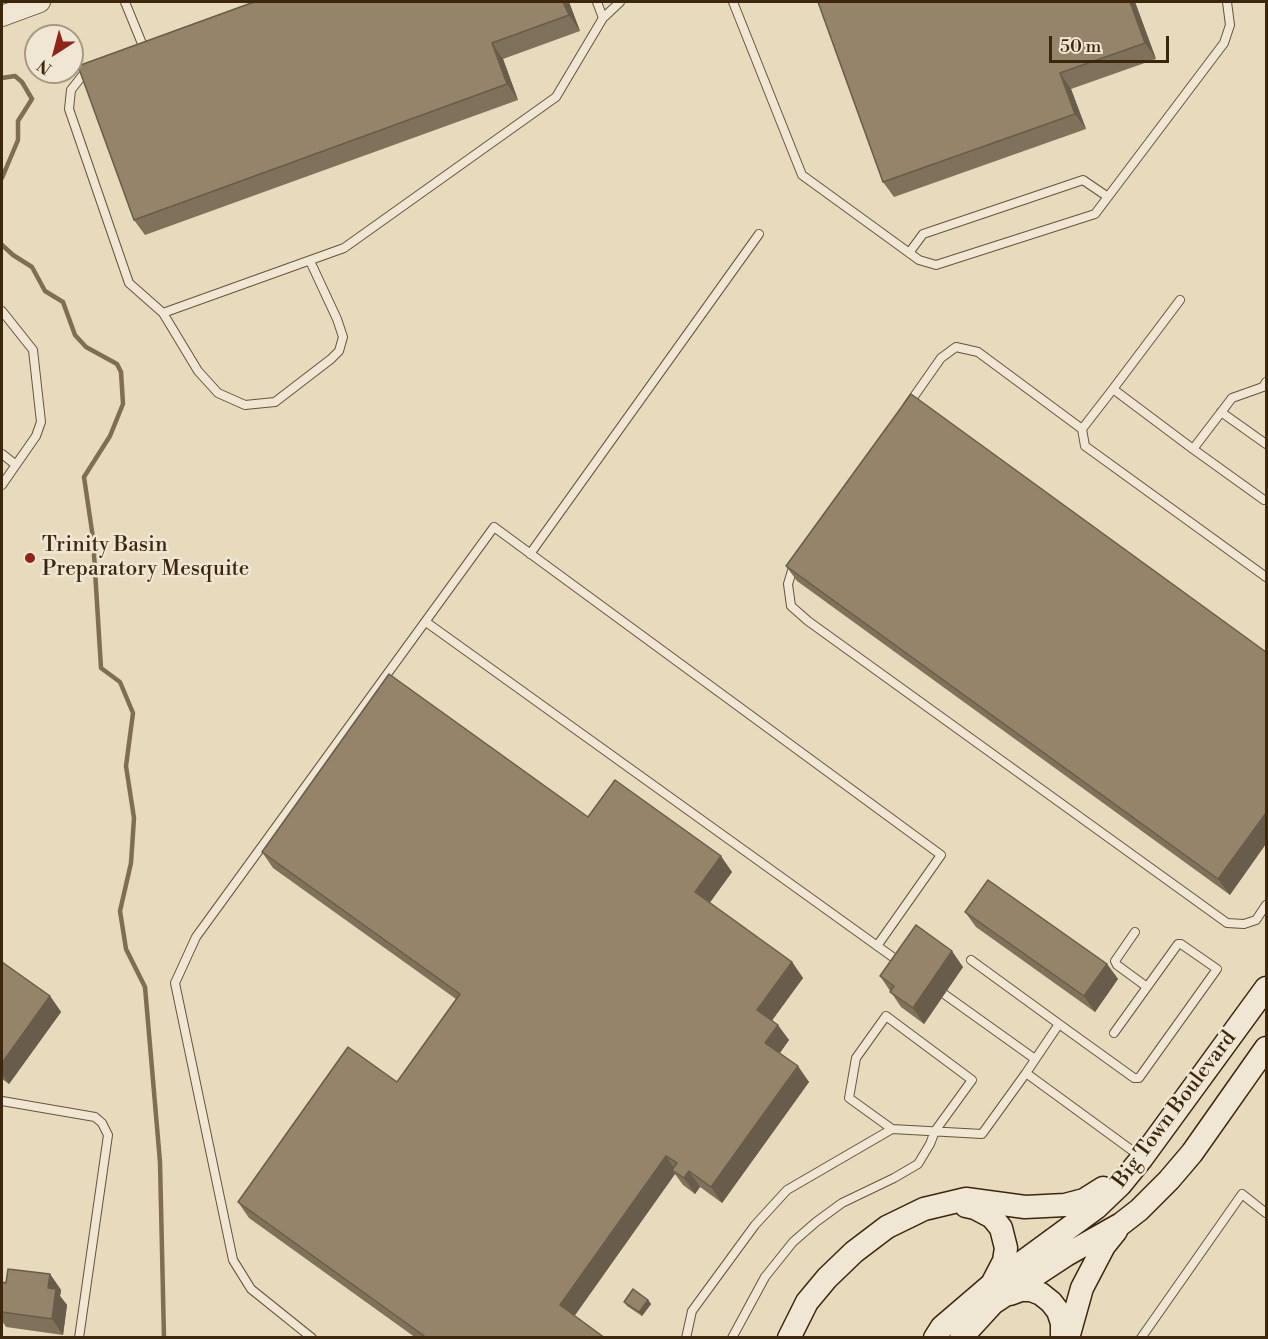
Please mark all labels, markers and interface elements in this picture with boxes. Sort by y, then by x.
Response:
north arrow [24,24,84,84]
scale bar [1052,24,1172,62]
text: 50 m [1060,35,1101,58]
text: N [34,55,56,79]
place label: Trinity Basin Preparatory Mesquite [42,533,249,583]
marker: Trinity Basin Preparatory Mesquite [23,551,37,565]
street label: Big Town Boulevard [1108,1027,1242,1193]

